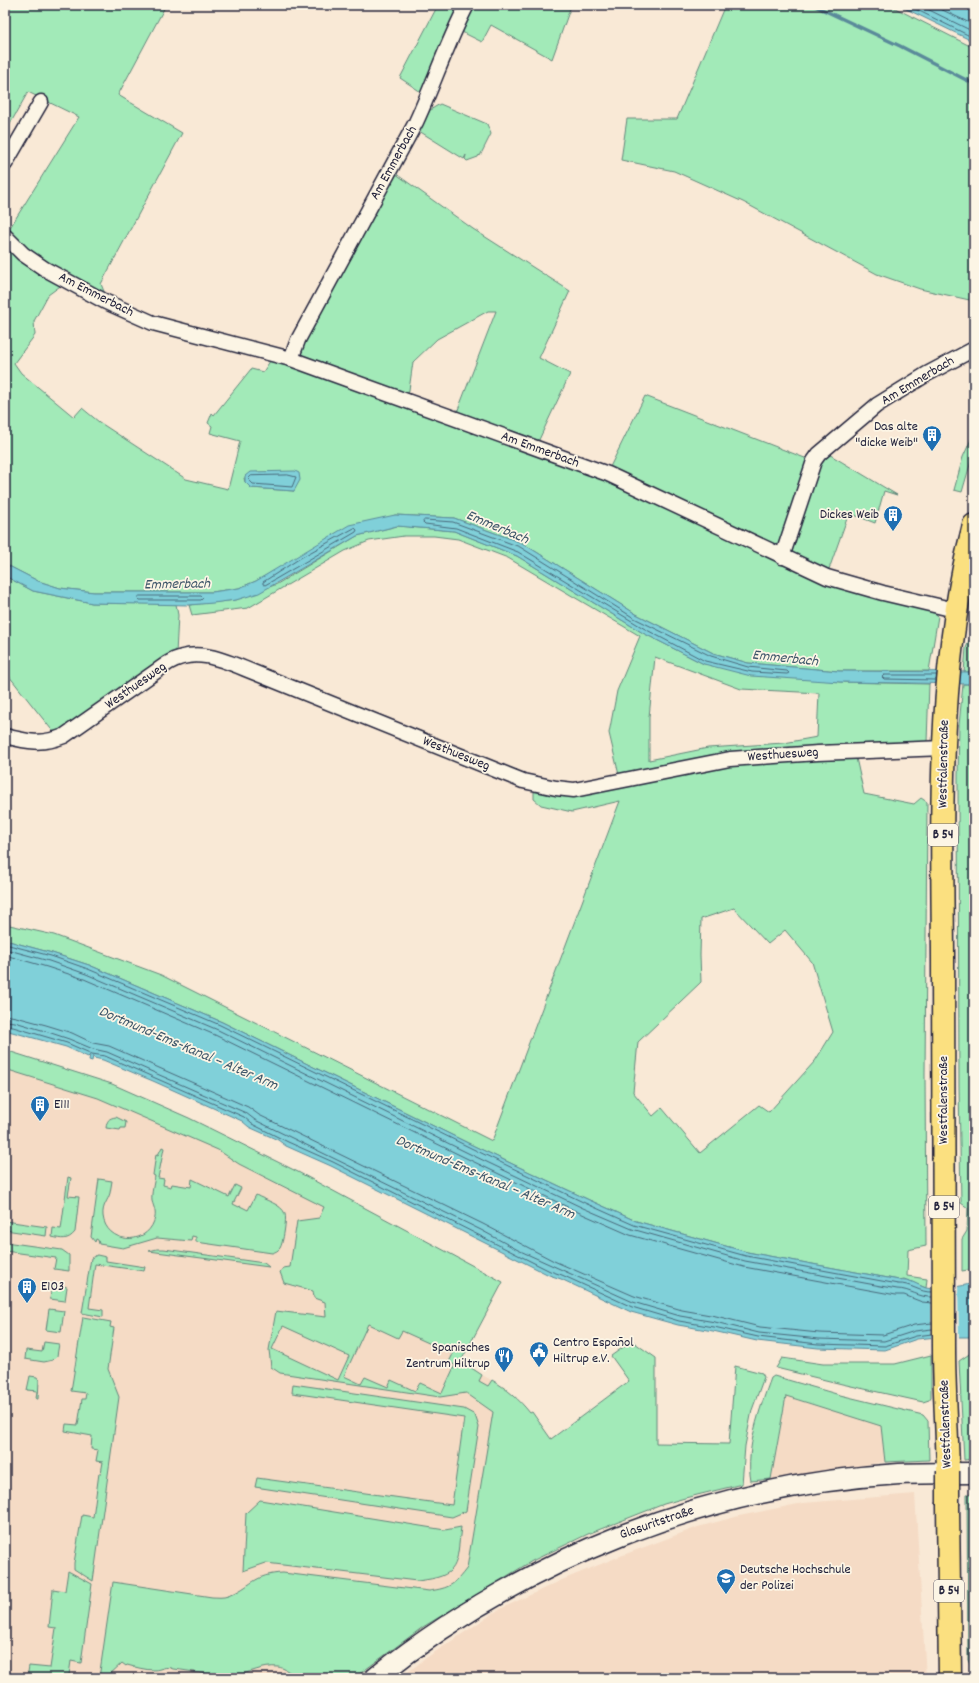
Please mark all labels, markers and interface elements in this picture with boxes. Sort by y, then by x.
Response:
street label: Am Emmerbach [365,122,423,204]
street label: Am Emmerbach [55,267,137,323]
street label: Am Emmerbach [878,351,958,411]
place label: Das alte "dicke Weib" [855,417,918,453]
building icon: Das alte "dicke Weib" [921,424,943,452]
street label: Am Emmerbach [498,427,582,473]
building icon: Dickes Weib [882,504,904,532]
water label: Emmerbach [462,505,533,551]
place label: Dickes Weib [820,505,879,525]
water label: Emmerbach [144,573,211,597]
water label: Emmerbach [751,645,820,674]
street label: Westhuesweg [101,657,171,715]
street label: Westfalenstraße [933,720,955,808]
street label: Westhuesweg [419,731,493,777]
street label: Westhuesweg [747,743,819,767]
road number: B 54 [928,824,958,846]
water label: Dortmund-Ems-Kanal – Alter Arm [95,1001,282,1097]
street label: Westfalenstraße [934,1056,954,1144]
building icon: E111 [29,1094,51,1122]
place label: E111 [54,1095,70,1115]
water label: Dortmund-Ems-Kanal – Alter Arm [392,1130,579,1226]
road number: B 54 [929,1196,959,1218]
building icon: E103 [16,1276,38,1304]
place label: E103 [41,1277,64,1297]
place label: Centro Español Hiltrup e.V. [553,1333,634,1369]
place label: Spanisches Zentrum Hiltrup [406,1338,490,1374]
public building icon: Centro Español Hiltrup e.V. [528,1340,550,1368]
restaurant icon: Spanisches Zentrum Hiltrup [493,1345,515,1373]
street label: Westfalenstraße [934,1380,958,1468]
street label: Glasuritstraße [617,1501,697,1545]
place label: Deutsche Hochschule der Polizei [740,1560,851,1596]
school or university icon: Deutsche Hochschule der Polizei [715,1567,737,1595]
road number: B 54 [934,1580,964,1602]

